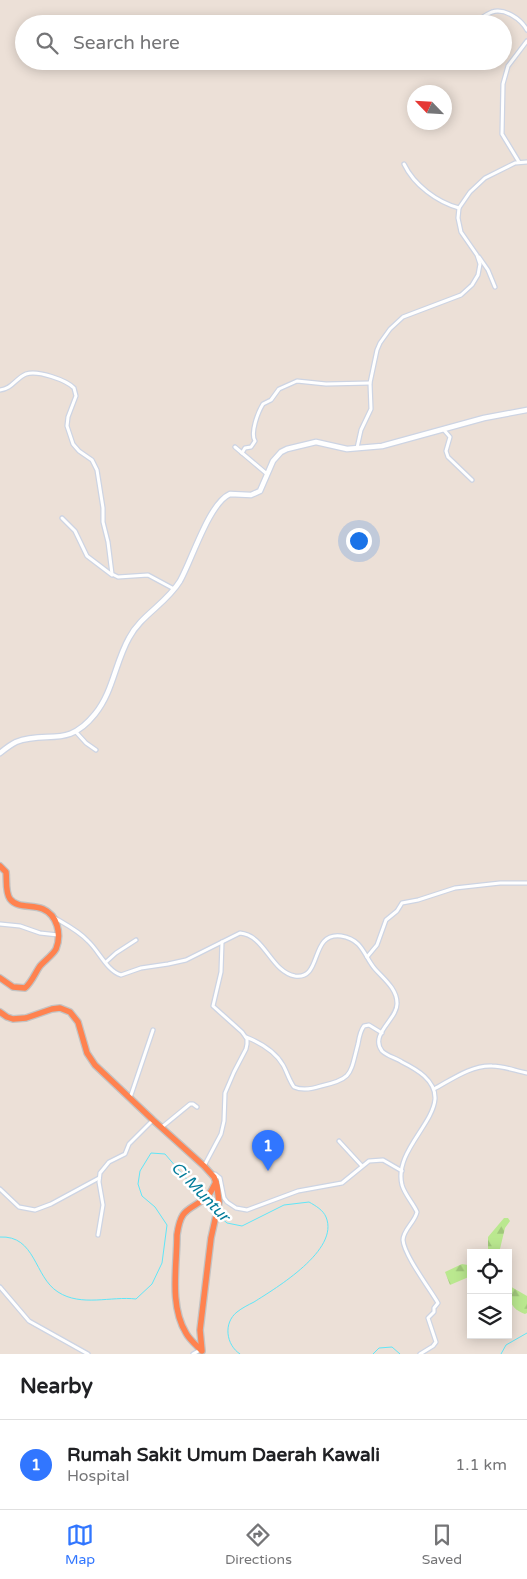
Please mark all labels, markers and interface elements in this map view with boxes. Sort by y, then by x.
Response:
search box [15,15,512,70]
icon: search [33,29,61,57]
text: Search here [73,32,180,54]
north arrow [407,85,452,130]
your location [346,528,372,554]
pin: 1 [252,1130,284,1171]
water label: Ci Muntur [167,1157,235,1227]
map controls [467,1249,512,1339]
button: locate [467,1249,512,1294]
button: layers [467,1294,512,1339]
text: Nearby [20,1374,93,1399]
text: Rumah Sakit Umum Daerah Kawali [67,1444,380,1466]
text: 1 [31,1455,41,1475]
text: 1.1 km [455,1455,507,1475]
text: Hospital [67,1466,129,1486]
tab: Map [65,1521,95,1568]
tab: Directions [225,1521,292,1568]
tab: Saved [422,1521,462,1568]

